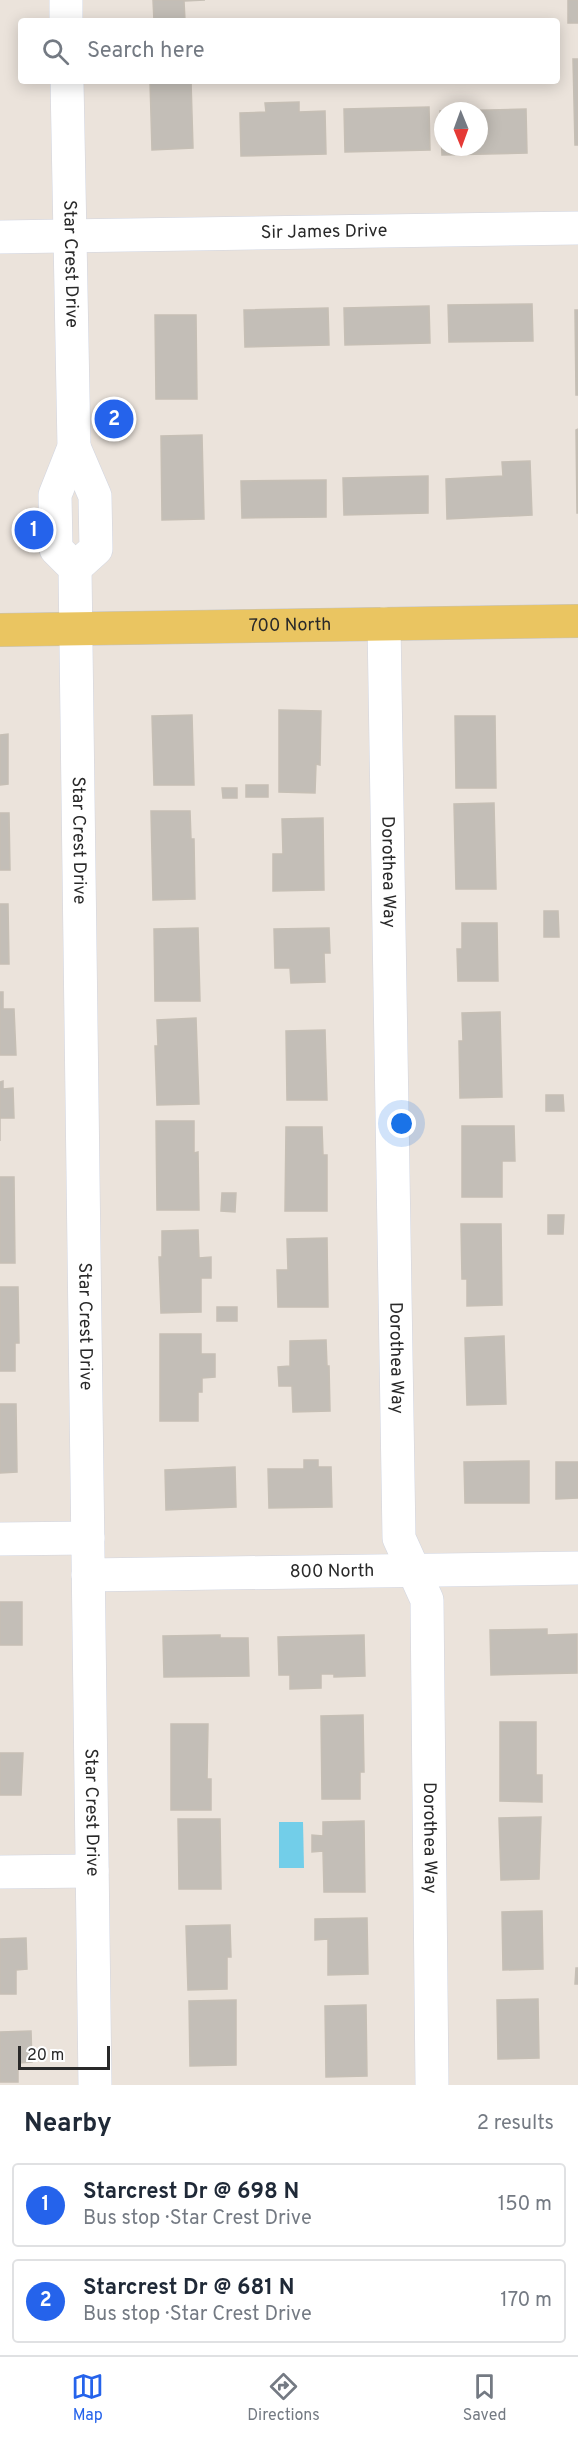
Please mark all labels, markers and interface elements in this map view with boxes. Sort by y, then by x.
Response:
search box [18,18,560,84]
icon: search [39,35,72,68]
text: Search here [87,38,205,65]
north arrow [434,102,488,156]
street label: Star Crest Drive [58,200,83,328]
street label: Sir James Drive [261,219,387,244]
pin: 2 [94,396,134,442]
pin: 1 [15,508,54,552]
street label: 700 North [248,613,331,638]
street label: Star Crest Drive [66,776,91,905]
street label: Dorothea Way [376,816,400,928]
your location [387,1109,416,1138]
street label: Star Crest Drive [73,1262,97,1390]
street label: Dorothea Way [384,1302,408,1414]
street label: 800 North [289,1559,374,1584]
street label: Star Crest Drive [79,1748,104,1876]
street label: Dorothea Way [417,1782,442,1894]
scale bar [18,2043,110,2070]
text: 20 m [27,2046,64,2066]
text: Nearby [24,2108,112,2141]
text: 2 results [477,2111,554,2137]
text: Starcrest Dr @ 698 N [83,2179,299,2206]
text: 1 [42,2192,50,2218]
text: 150 m [498,2192,552,2218]
text: Bus stop · Star Crest Drive [83,2206,312,2232]
text: Starcrest Dr @ 681 N [83,2275,294,2302]
text: 2 [39,2288,52,2314]
text: 170 m [500,2288,552,2314]
text: Bus stop · Star Crest Drive [83,2302,312,2328]
tab: Map [71,2370,104,2426]
tab: Directions [247,2370,320,2426]
tab: Saved [463,2370,507,2426]

